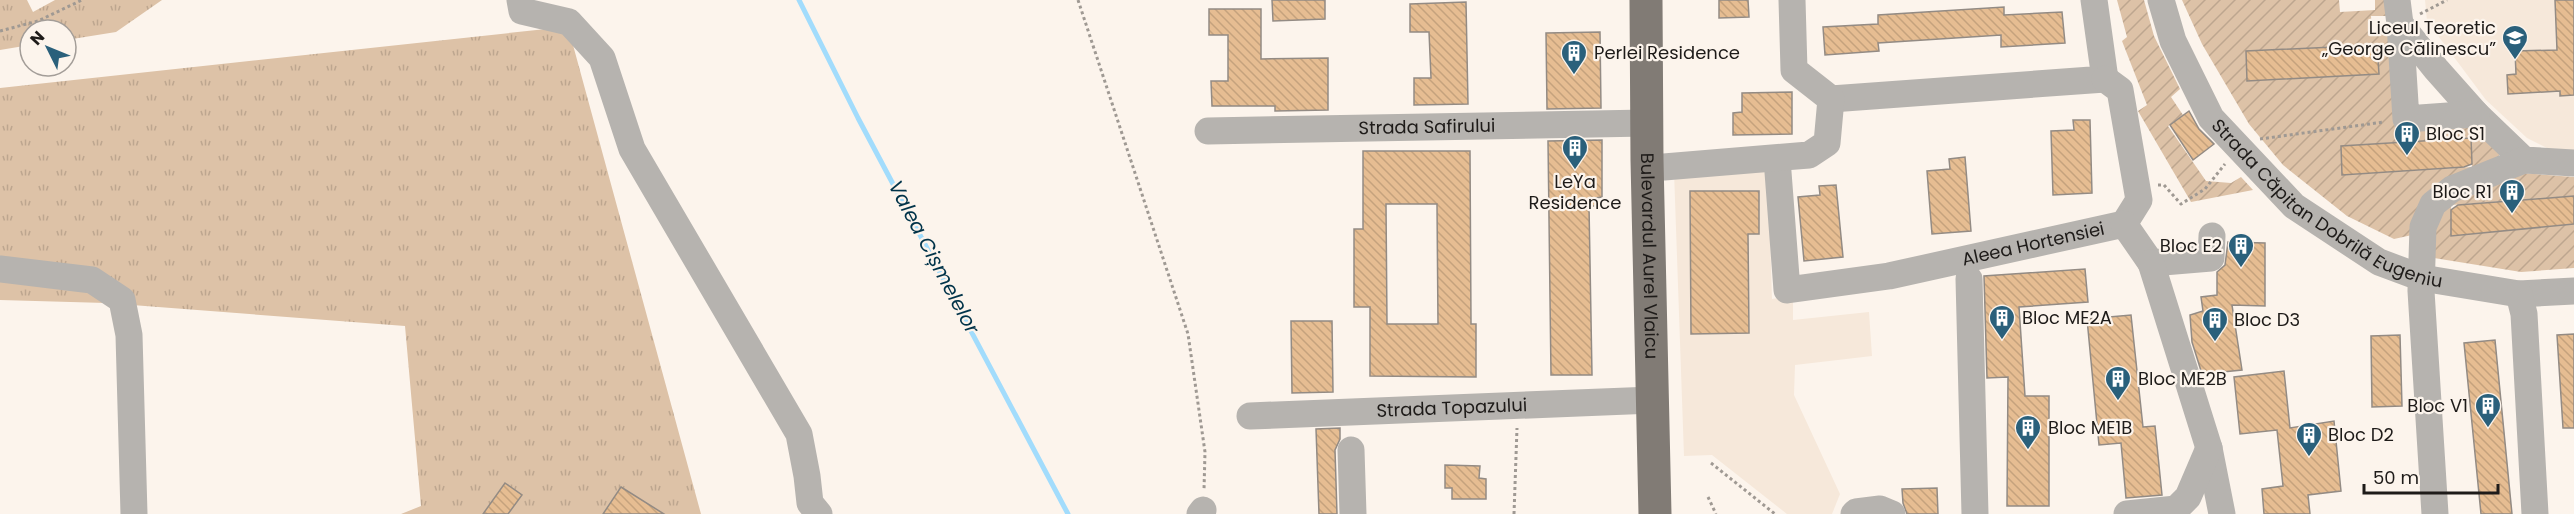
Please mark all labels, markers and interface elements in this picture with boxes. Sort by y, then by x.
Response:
place label: Liceul Teoretic „George Călinescu” [2321,15,2496,61]
north arrow [18,18,78,78]
school or university icon: Liceul Teoretic „George Călinescu” [2500,23,2530,61]
text: N [25,26,50,50]
building icon: Perlei Residence [1559,38,1589,76]
place label: Perlei Residence [1594,40,1740,65]
street label: Strada Safirului [1358,113,1496,140]
street label: Strada Căpitan Dobrilă Eugeniu [2206,113,2444,293]
building icon: Bloc S1 [2392,119,2422,157]
place label: Bloc S1 [2426,121,2485,146]
building icon: LeYa Residence [1560,133,1590,171]
street label: Bulevardul Aurel Vlaicu [1635,153,1664,360]
place label: LeYa Residence [1529,169,1621,215]
water label: Valea Cișmelelor [882,175,987,339]
building icon: Bloc R1 [2497,177,2527,215]
place label: Bloc R1 [2433,179,2492,204]
street label: Aleea Hortensiei [1959,216,2107,272]
building icon: Bloc E2 [2226,231,2256,269]
place label: Bloc E2 [2160,233,2222,258]
building icon: Bloc ME2A [1987,303,2017,341]
place label: Bloc ME2A [2022,305,2112,330]
building icon: Bloc D3 [2200,305,2230,343]
place label: Bloc D3 [2234,307,2300,332]
building icon: Bloc ME2B [2103,364,2133,402]
place label: Bloc ME2B [2138,366,2227,391]
building icon: Bloc V1 [2473,391,2503,429]
street label: Strada Topazului [1376,392,1528,423]
place label: Bloc V1 [2407,393,2468,418]
building icon: Bloc ME1B [2013,413,2043,451]
place label: Bloc ME1B [2048,415,2132,440]
building icon: Bloc D2 [2294,420,2324,458]
place label: Bloc D2 [2328,422,2394,447]
scale bar [2364,457,2498,495]
text: 50 m [2373,465,2419,490]

